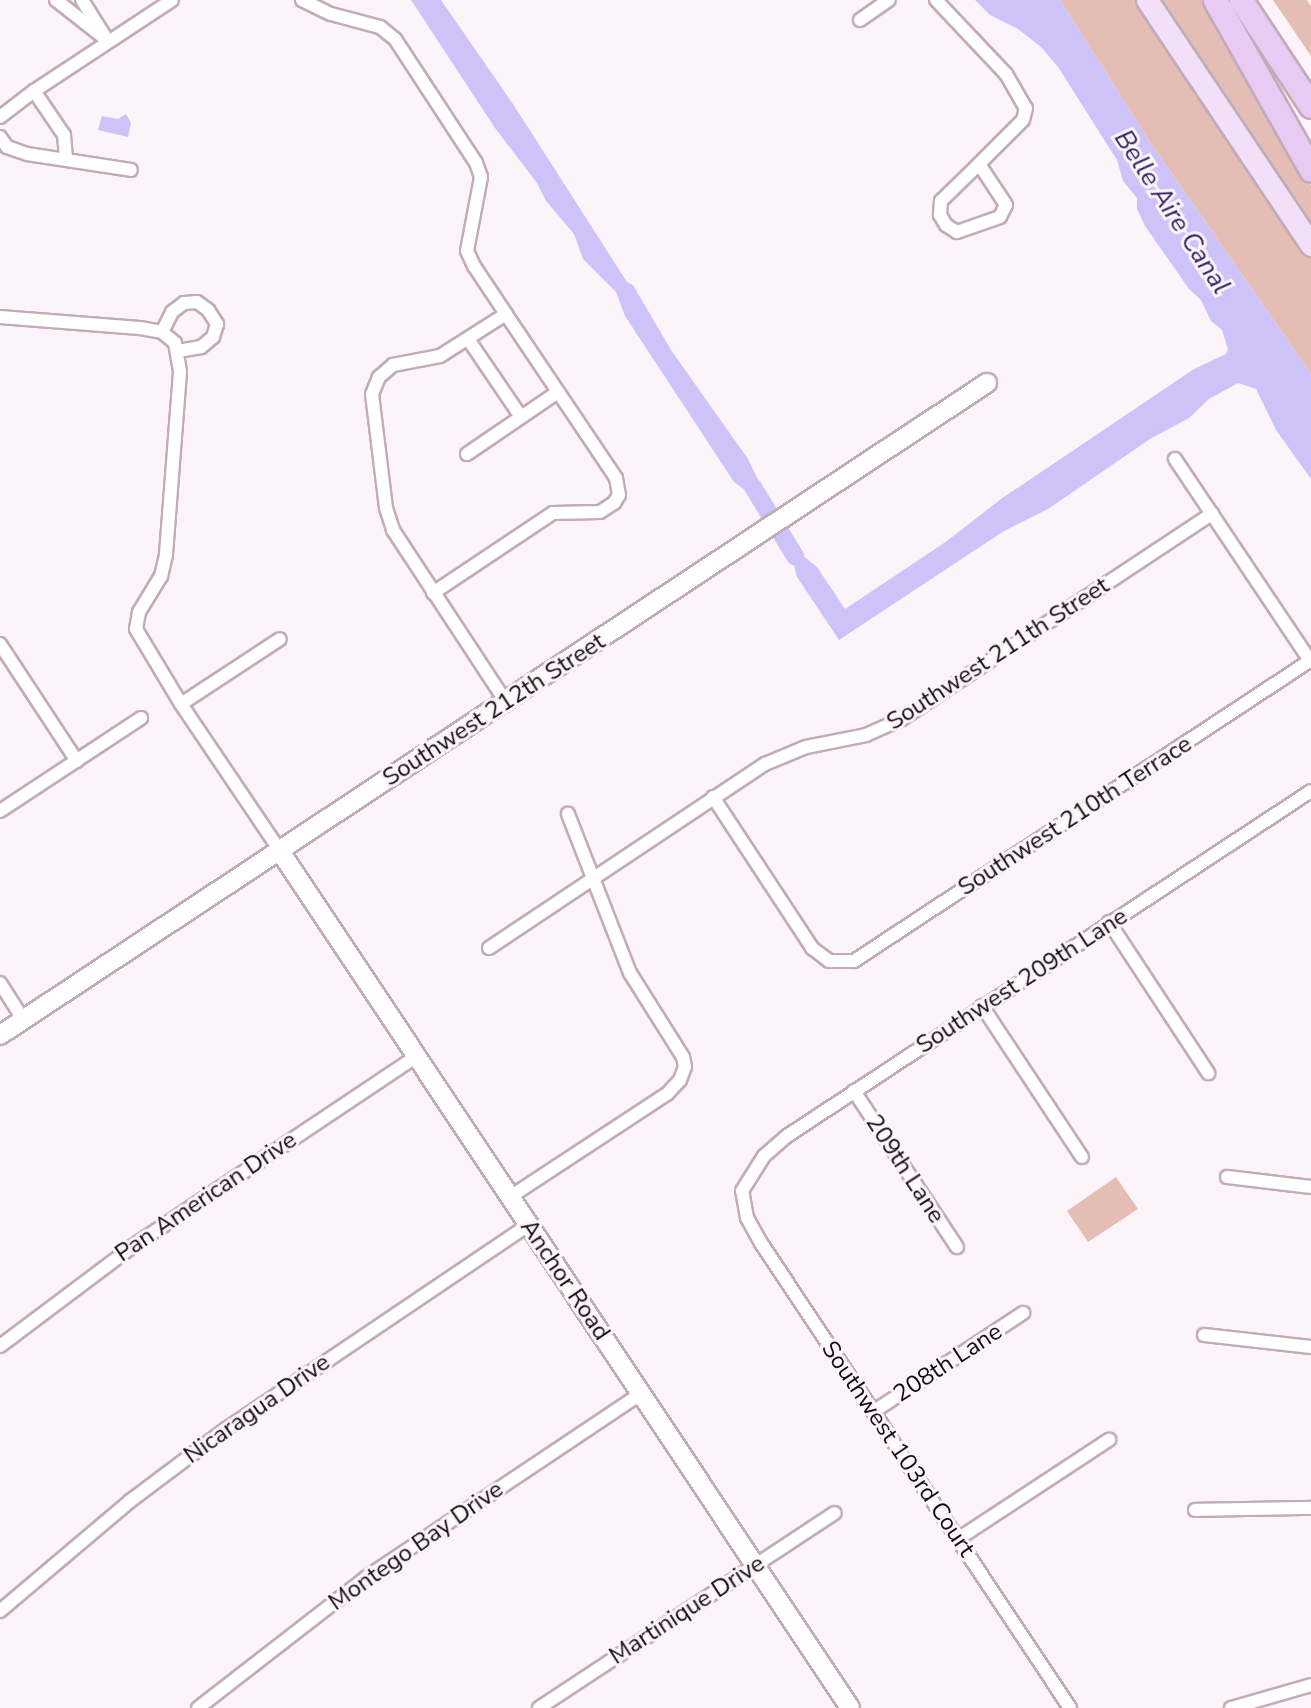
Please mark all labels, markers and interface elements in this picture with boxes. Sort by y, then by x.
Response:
water label: Belle Aire Canal [1107,124,1237,300]
street label: Southwest 211th Street [881,571,1115,737]
street label: Southwest 212th Street [377,627,611,793]
street label: Southwest 210th Terrace [953,730,1197,902]
street label: Southwest 209th Lane [911,902,1133,1060]
street label: 209th Lane [859,1109,951,1229]
street label: Pan American Drive [110,1126,302,1268]
street label: Anchor Road [514,1214,616,1346]
street label: 208th Lane [888,1317,1008,1409]
street label: Southwest 103rd Court [815,1336,981,1562]
street label: Nicaragua Drive [178,1348,336,1470]
street label: Montego Bay Drive [323,1475,509,1617]
street label: Martinique Drive [604,1549,770,1671]

